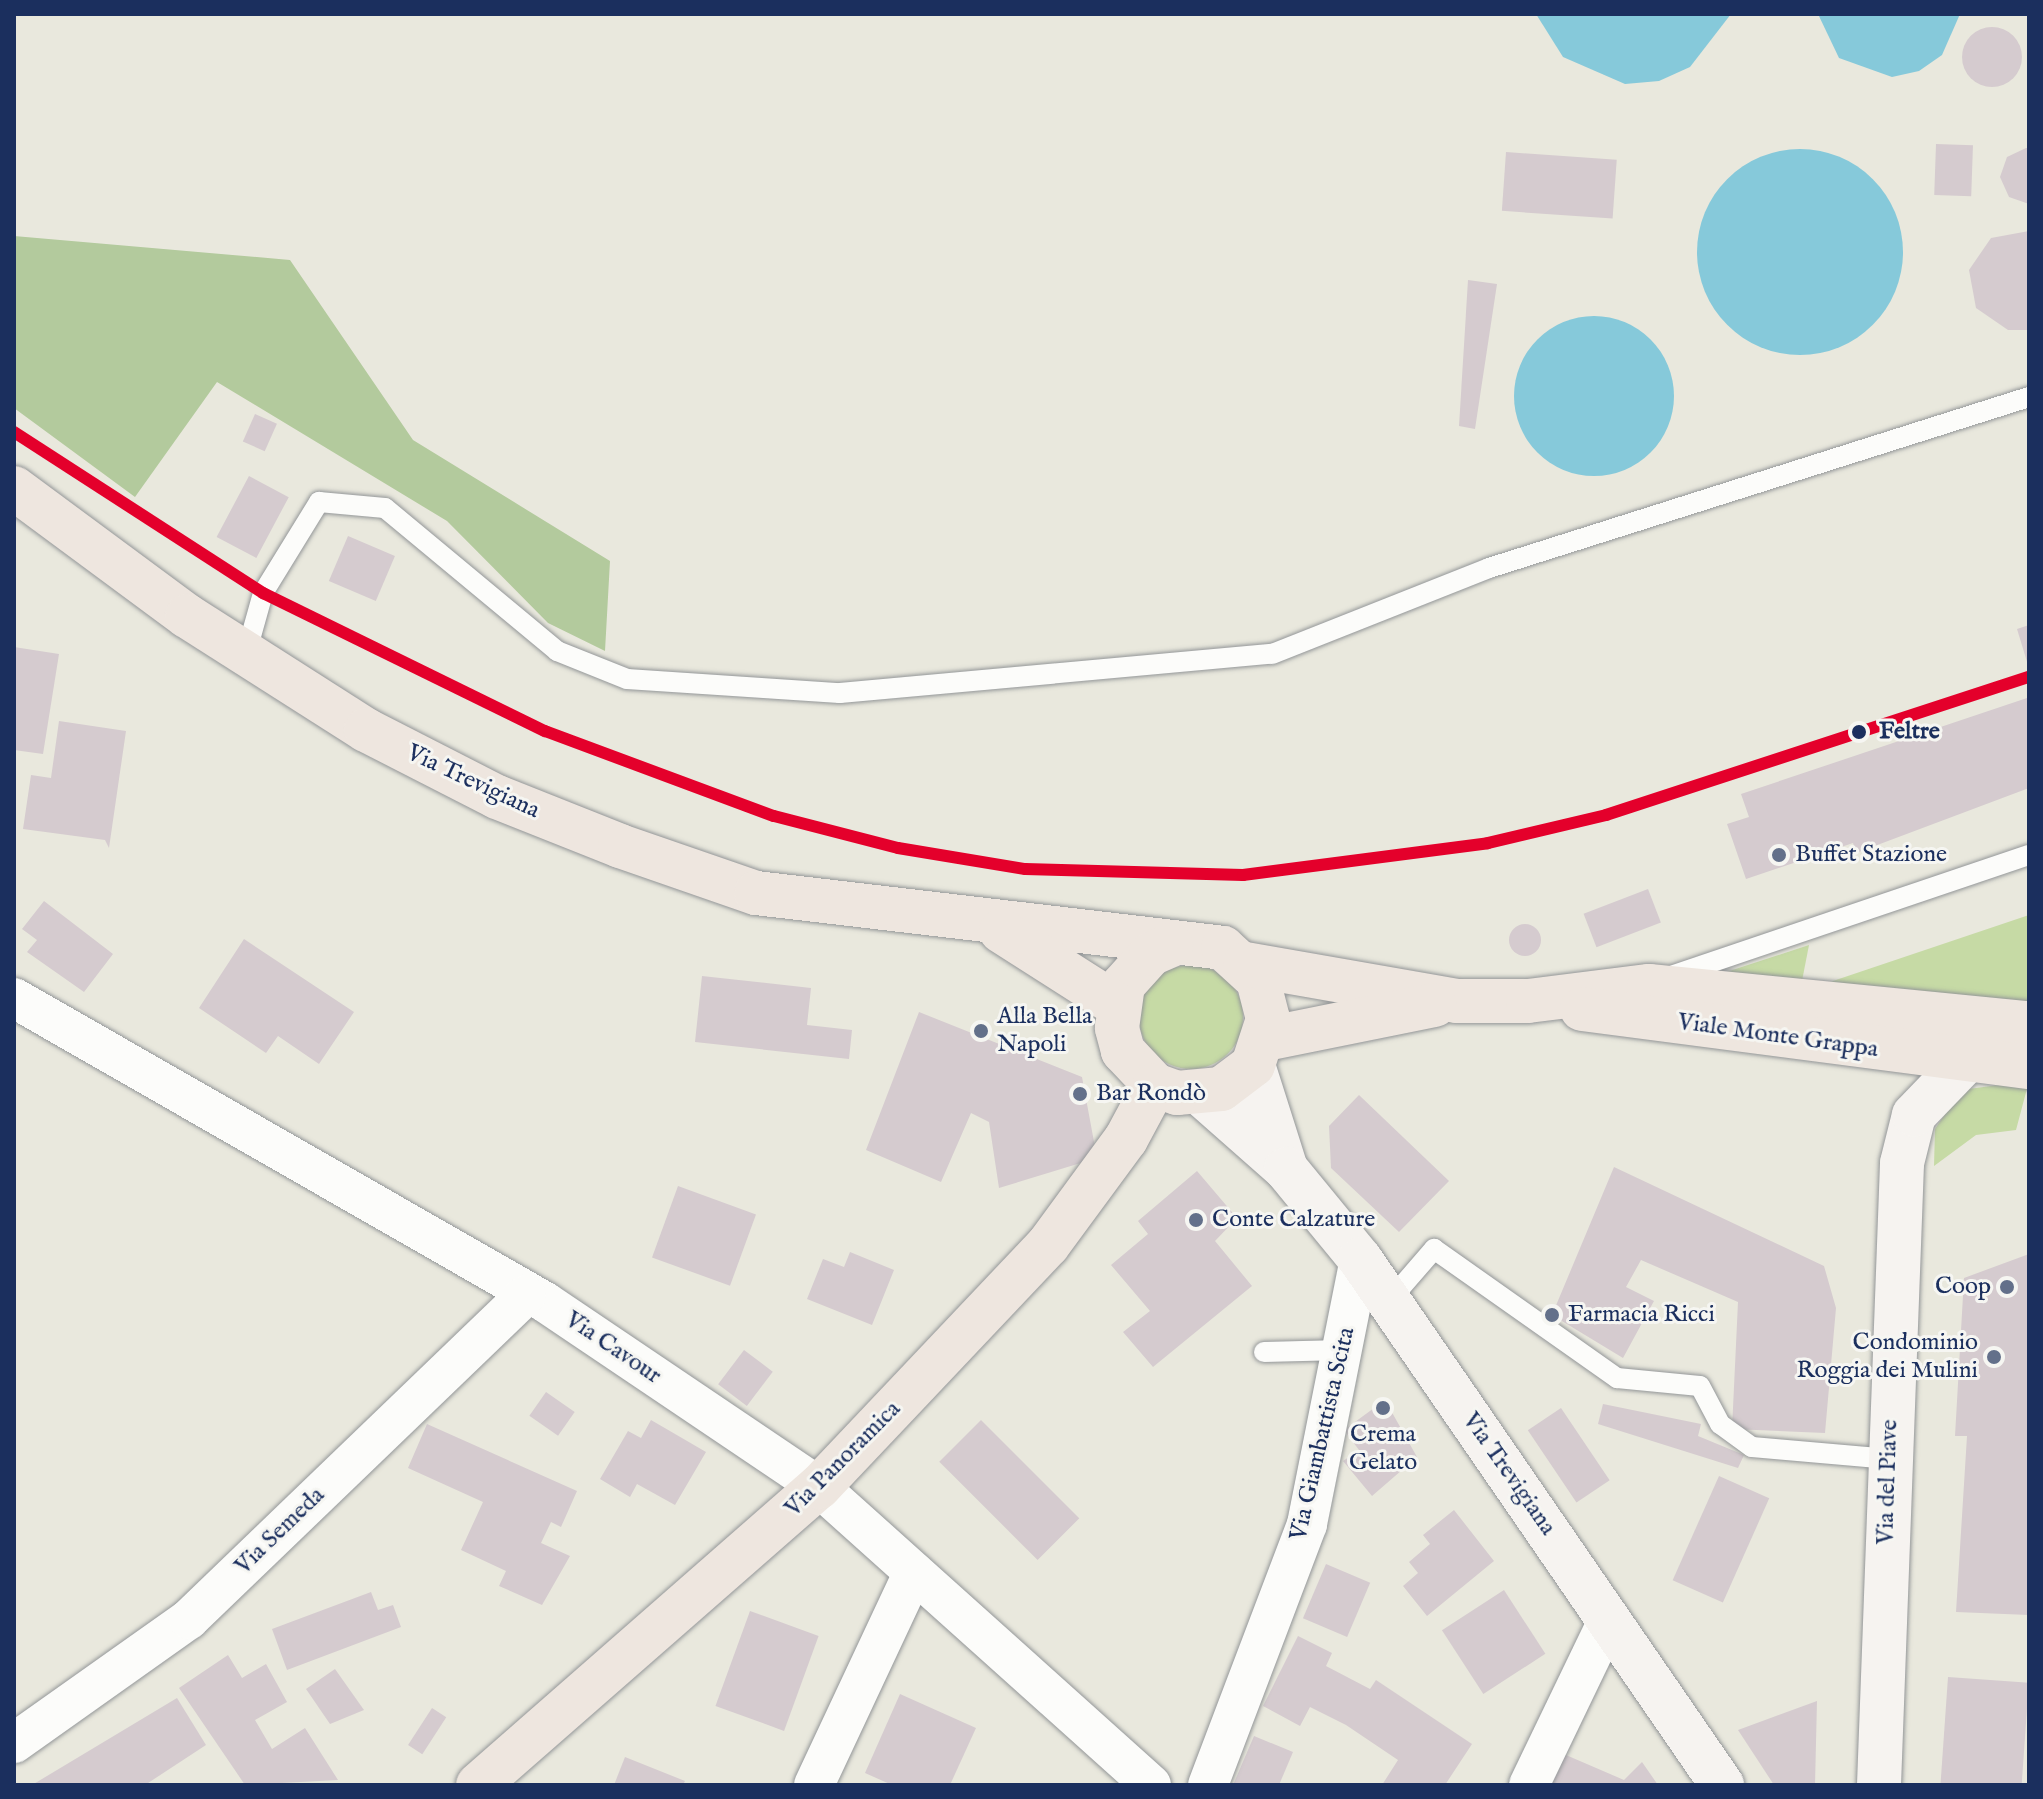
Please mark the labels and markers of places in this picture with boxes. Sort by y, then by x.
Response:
place label: Feltre [1879,718,1940,746]
marker: Feltre [1846,719,1872,745]
place label: Buffet Stazione [1795,841,1947,869]
marker: Buffet Stazione [1770,846,1788,864]
place label: Alla Bella Napoli [997,1003,1092,1059]
marker: Alla Bella Napoli [972,1022,990,1040]
place label: Bar Rondò [1096,1080,1206,1108]
marker: Bar Rondò [1071,1085,1089,1103]
place label: Conte Calzature [1212,1206,1375,1234]
marker: Conte Calzature [1187,1211,1205,1229]
place label: Coop [1935,1273,1991,1301]
marker: Coop [1998,1278,2016,1296]
place label: Farmacia Ricci [1568,1301,1715,1329]
marker: Farmacia Ricci [1543,1306,1561,1324]
place label: Condominio Roggia dei Mulini [1796,1329,1978,1385]
marker: Condominio Roggia dei Mulini [1985,1348,2003,1366]
marker: Crema Gelato [1374,1399,1392,1417]
place label: Crema Gelato [1349,1421,1417,1477]

